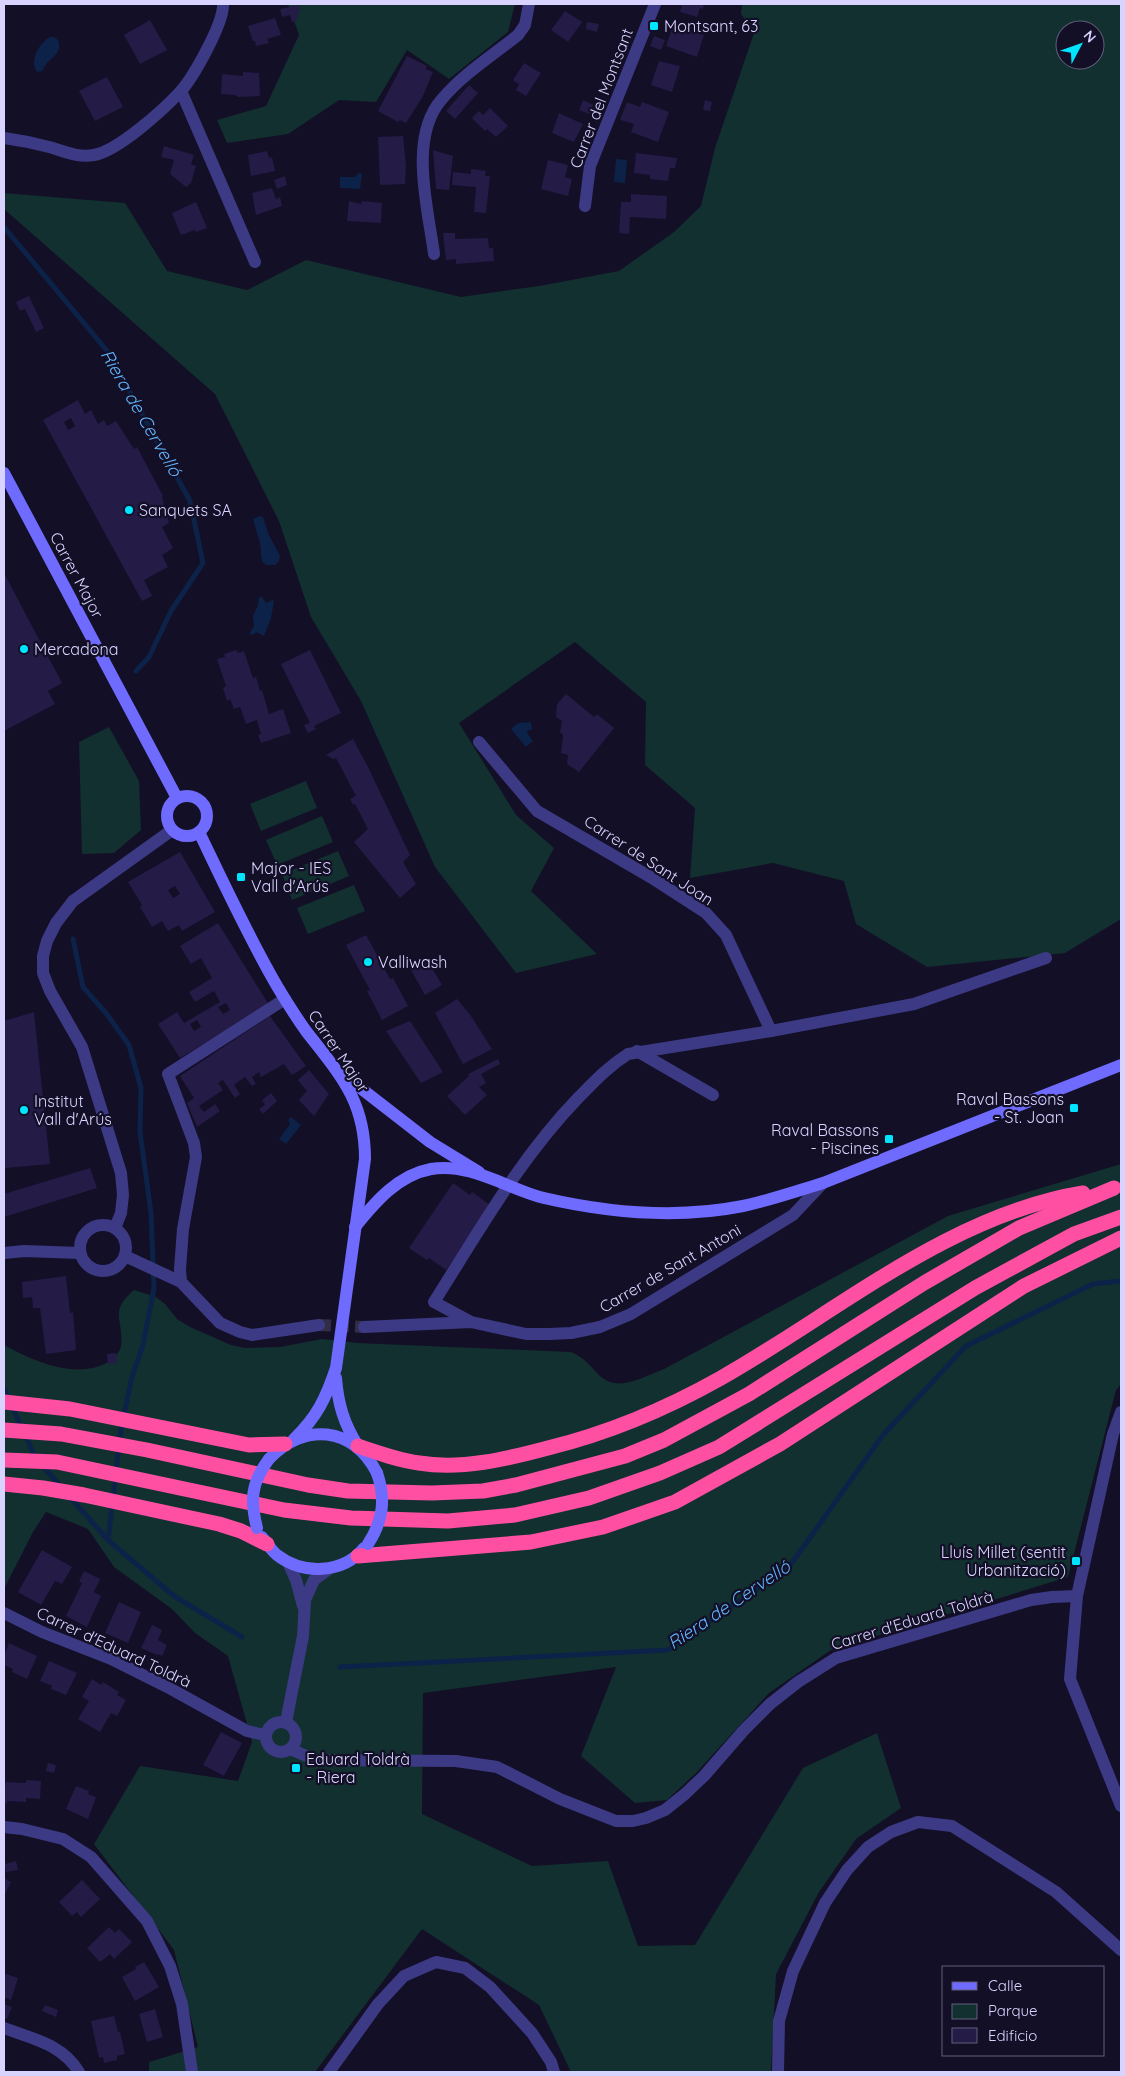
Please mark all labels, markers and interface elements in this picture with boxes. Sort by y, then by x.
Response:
place label: Montsant, 63 [664,16,758,36]
marker: Montsant, 63 [648,20,660,32]
north arrow [1055,20,1105,70]
street label: Carrer del Montsant [565,25,637,171]
text: N [1080,27,1100,46]
water label: Riera de Cervelló [96,345,188,481]
place label: Sanquets SA [139,500,232,520]
marker: Sanquets SA [123,504,135,516]
street label: Carrer Major [46,528,108,622]
place label: Mercadona [34,639,118,659]
marker: Mercadona [18,643,30,655]
street label: Carrer de Sant Joan [581,811,717,909]
place label: Major - IES Vall d'Arús [251,858,331,896]
marker: Major - IES Vall d'Arús [235,871,247,883]
place label: Valliwash [378,952,447,972]
marker: Valliwash [362,956,374,968]
street label: Carrer Major [304,1006,374,1096]
place label: Raval Bassons - St. Joan [956,1089,1064,1127]
place label: Institut Vall d'Arús [34,1091,112,1129]
marker: Raval Bassons - St. Joan [1068,1102,1080,1114]
marker: Institut Vall d'Arús [18,1104,30,1116]
place label: Raval Bassons - Piscines [771,1120,879,1158]
marker: Raval Bassons - Piscines [883,1133,895,1145]
street label: Carrer de Sant Antoni [596,1219,744,1317]
place label: Lluís Millet (sentit Urbanització) [941,1542,1066,1580]
water label: Riera de Cervelló [663,1554,795,1654]
marker: Lluís Millet (sentit Urbanització) [1070,1555,1082,1567]
street label: Carrer d'Eduard Toldrà [829,1586,995,1654]
street label: Carrer d'Eduard Toldrà [33,1602,195,1692]
place label: Eduard Toldrà - Riera [306,1749,410,1787]
marker: Eduard Toldrà - Riera [290,1762,302,1774]
legend [942,1966,1105,2056]
text: Calle [988,1976,1022,1995]
text: Parque [988,2001,1038,2020]
text: Edificio [988,2026,1037,2045]

